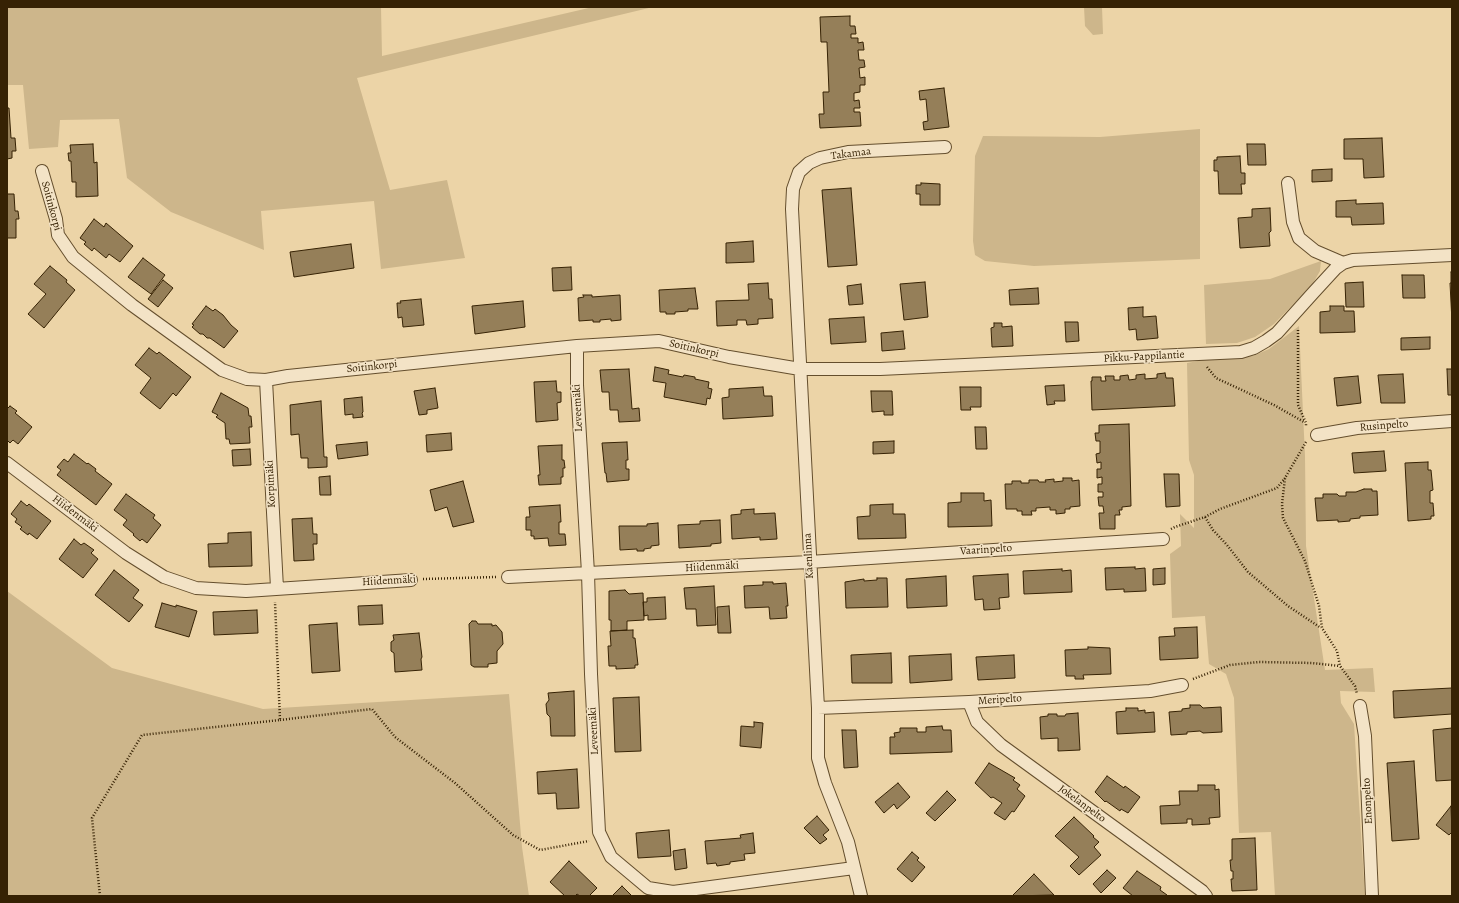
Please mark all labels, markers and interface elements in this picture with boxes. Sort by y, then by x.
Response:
street label: Takamaa [830,145,872,163]
street label: Soitinkorpi [38,180,64,232]
street label: Soitinkorpi [668,337,720,361]
street label: Pikku-Pappilantie [1103,348,1185,366]
street label: Soitinkorpi [346,358,398,376]
street label: Leveemäki [570,384,586,432]
street label: Rusinpelto [1359,417,1409,435]
street label: Korpimäki [263,460,279,508]
street label: Hiidenmäki [49,492,101,536]
street label: Käenlinna [801,533,817,579]
street label: Vaarinpelto [960,542,1012,558]
street label: Hiidenmäki [685,559,739,575]
street label: Hiidenmäki [362,573,416,589]
street label: Meripelto [978,692,1022,708]
street label: Leveemäki [586,707,602,755]
street label: Enonpelto [1360,778,1376,824]
street label: Jokelanpelto [1056,782,1108,826]

